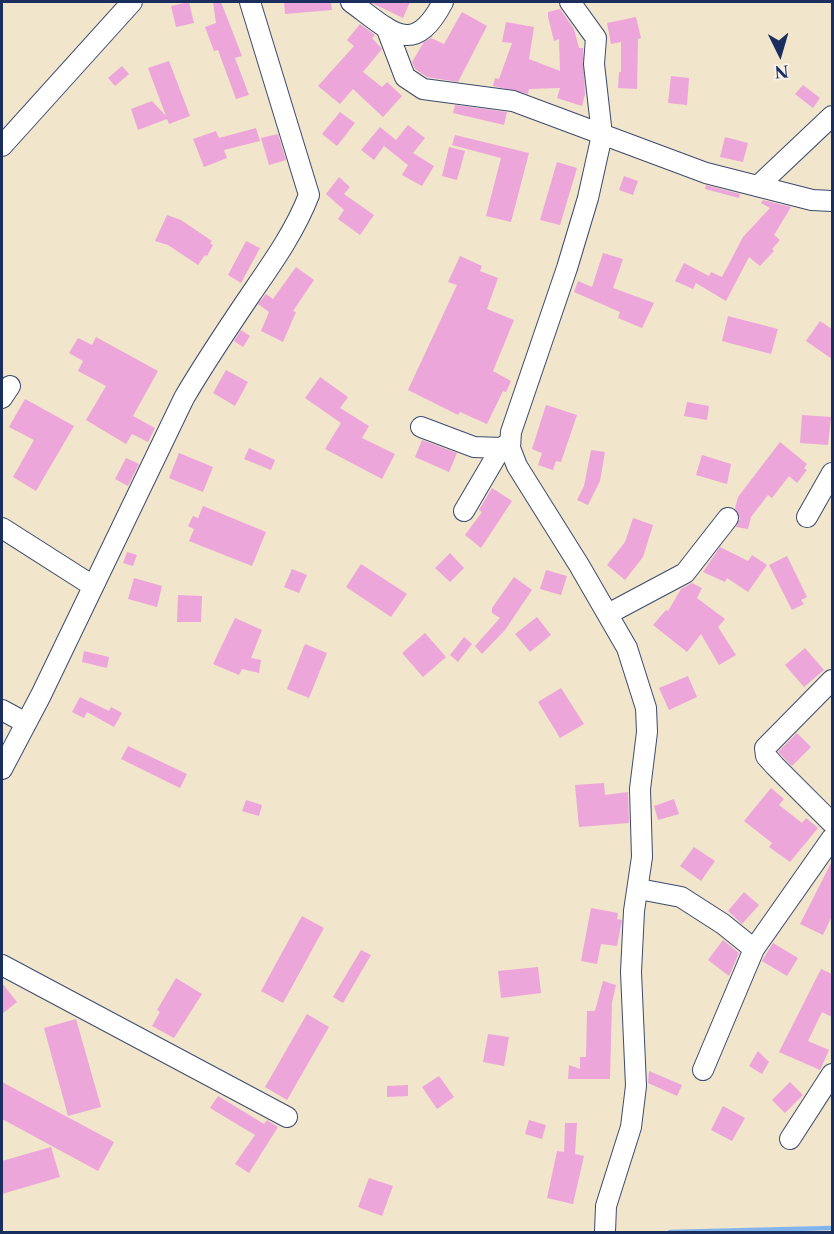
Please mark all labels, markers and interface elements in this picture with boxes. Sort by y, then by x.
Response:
north arrow [750,24,810,84]
text: N [774,61,789,82]

